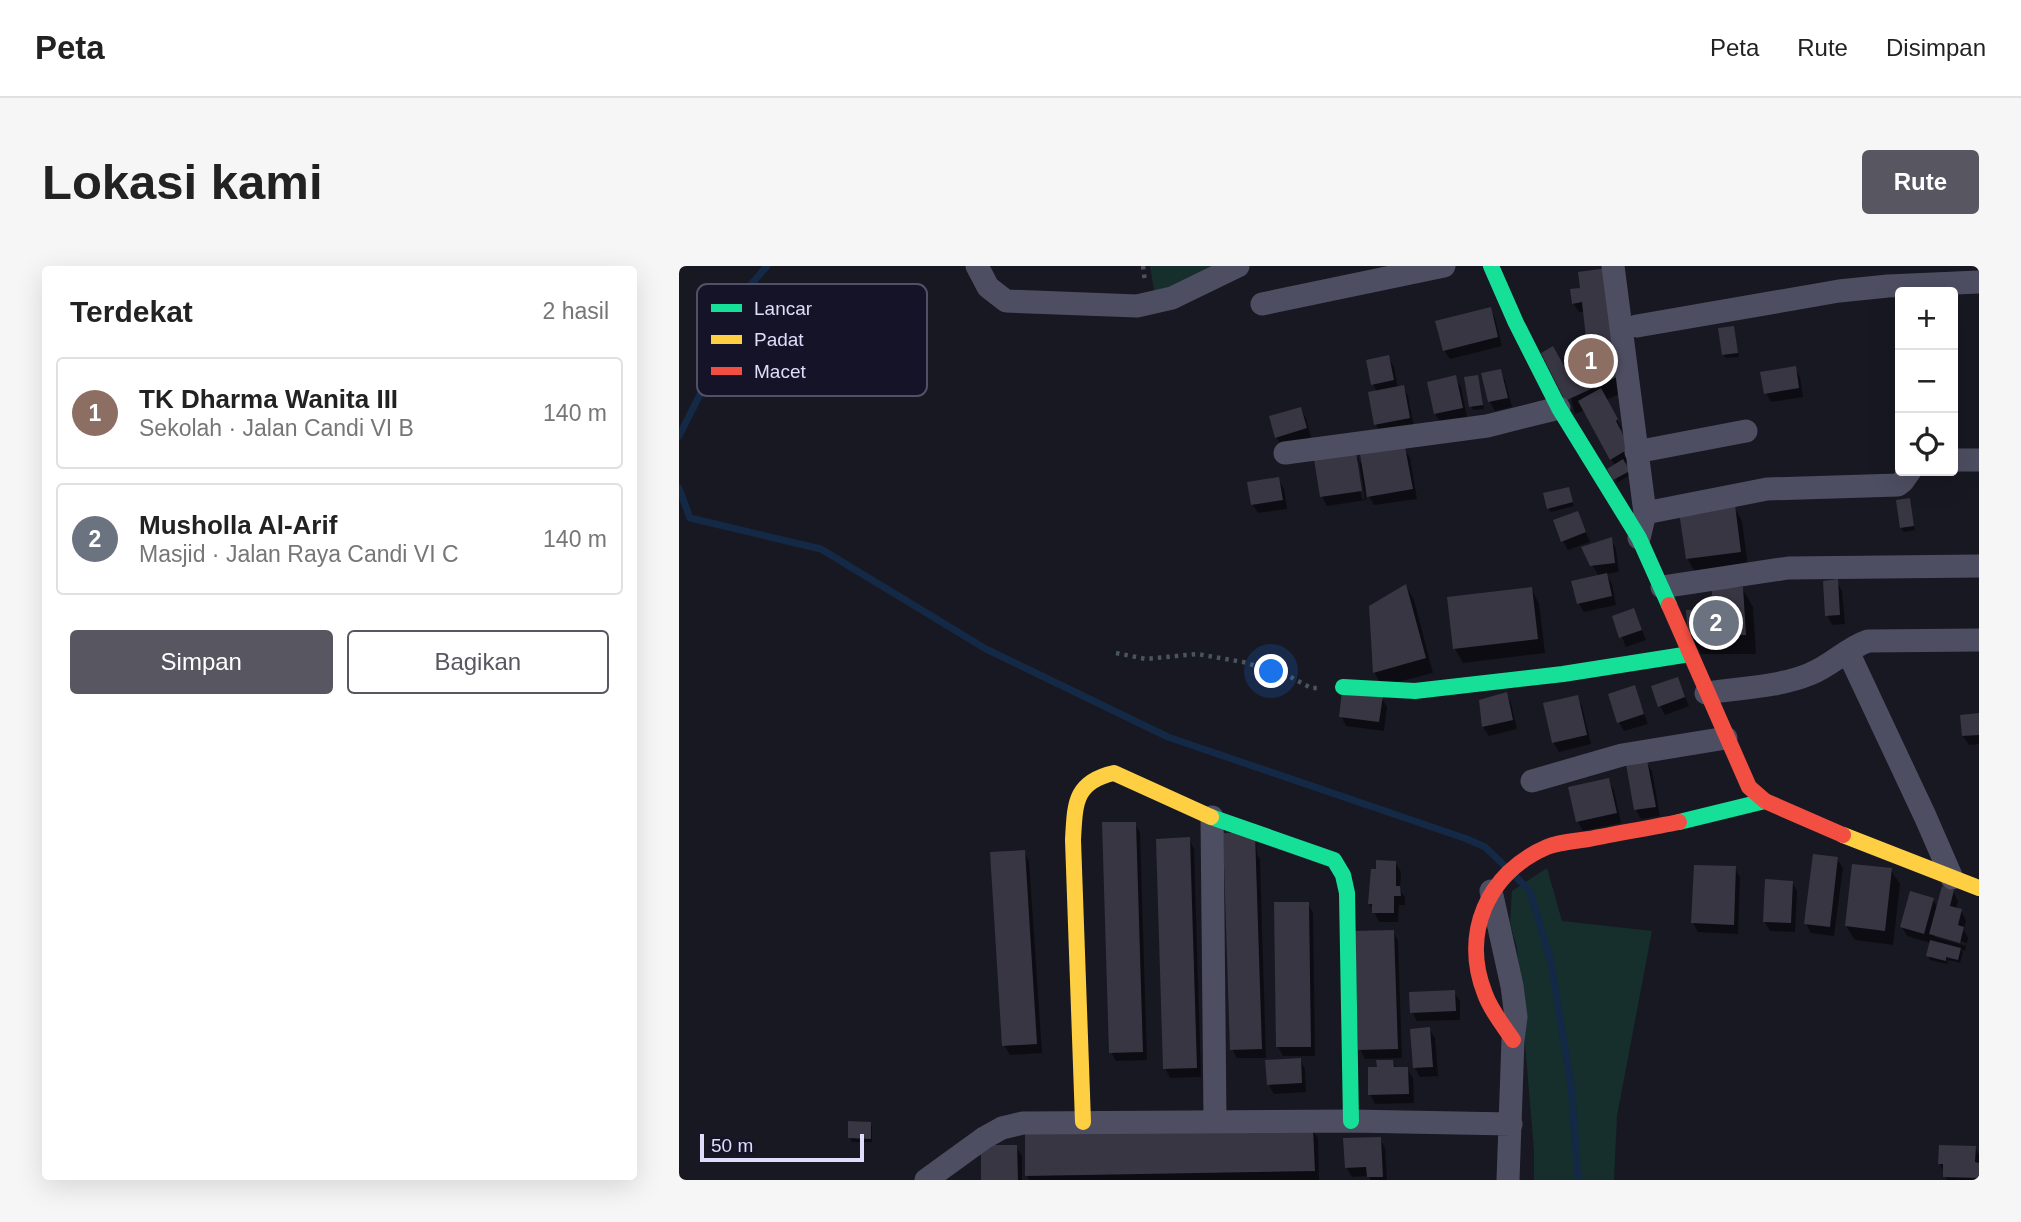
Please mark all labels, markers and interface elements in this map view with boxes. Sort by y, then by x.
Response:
text: Peta [35,29,105,66]
text: Peta [1710,34,1759,61]
text: Rute [1797,34,1848,61]
text: Disimpan [1886,34,1986,61]
button: Rute [1862,150,1979,214]
text: Lokasi kami [42,155,323,209]
legend [697,284,927,396]
map controls [1895,287,1958,476]
button: + [1895,287,1958,350]
text: Terdekat [70,295,193,328]
text: 2 hasil [543,298,609,324]
text: Lancar [754,298,813,319]
text: Padat [754,329,804,350]
pin: 1 [1568,335,1614,387]
button: − [1895,350,1958,413]
text: Macet [754,361,806,382]
text: TK Dharma Wanita III [139,384,398,414]
text: 1 [89,400,101,426]
text: 140 m [543,400,607,426]
button: locate [1895,413,1958,476]
text: Sekolah · Jalan Candi VI B [139,415,414,441]
text: Musholla Al-Arif [139,510,337,540]
text: 2 [89,526,101,552]
text: 140 m [543,526,607,552]
text: Masjid · Jalan Raya Candi VI C [139,541,459,567]
pin: 2 [1693,597,1739,649]
button: Simpan [70,630,333,694]
button: Bagikan [347,630,609,694]
your location [1254,654,1288,688]
scale bar [700,1131,865,1163]
text: 50 m [711,1135,753,1156]

